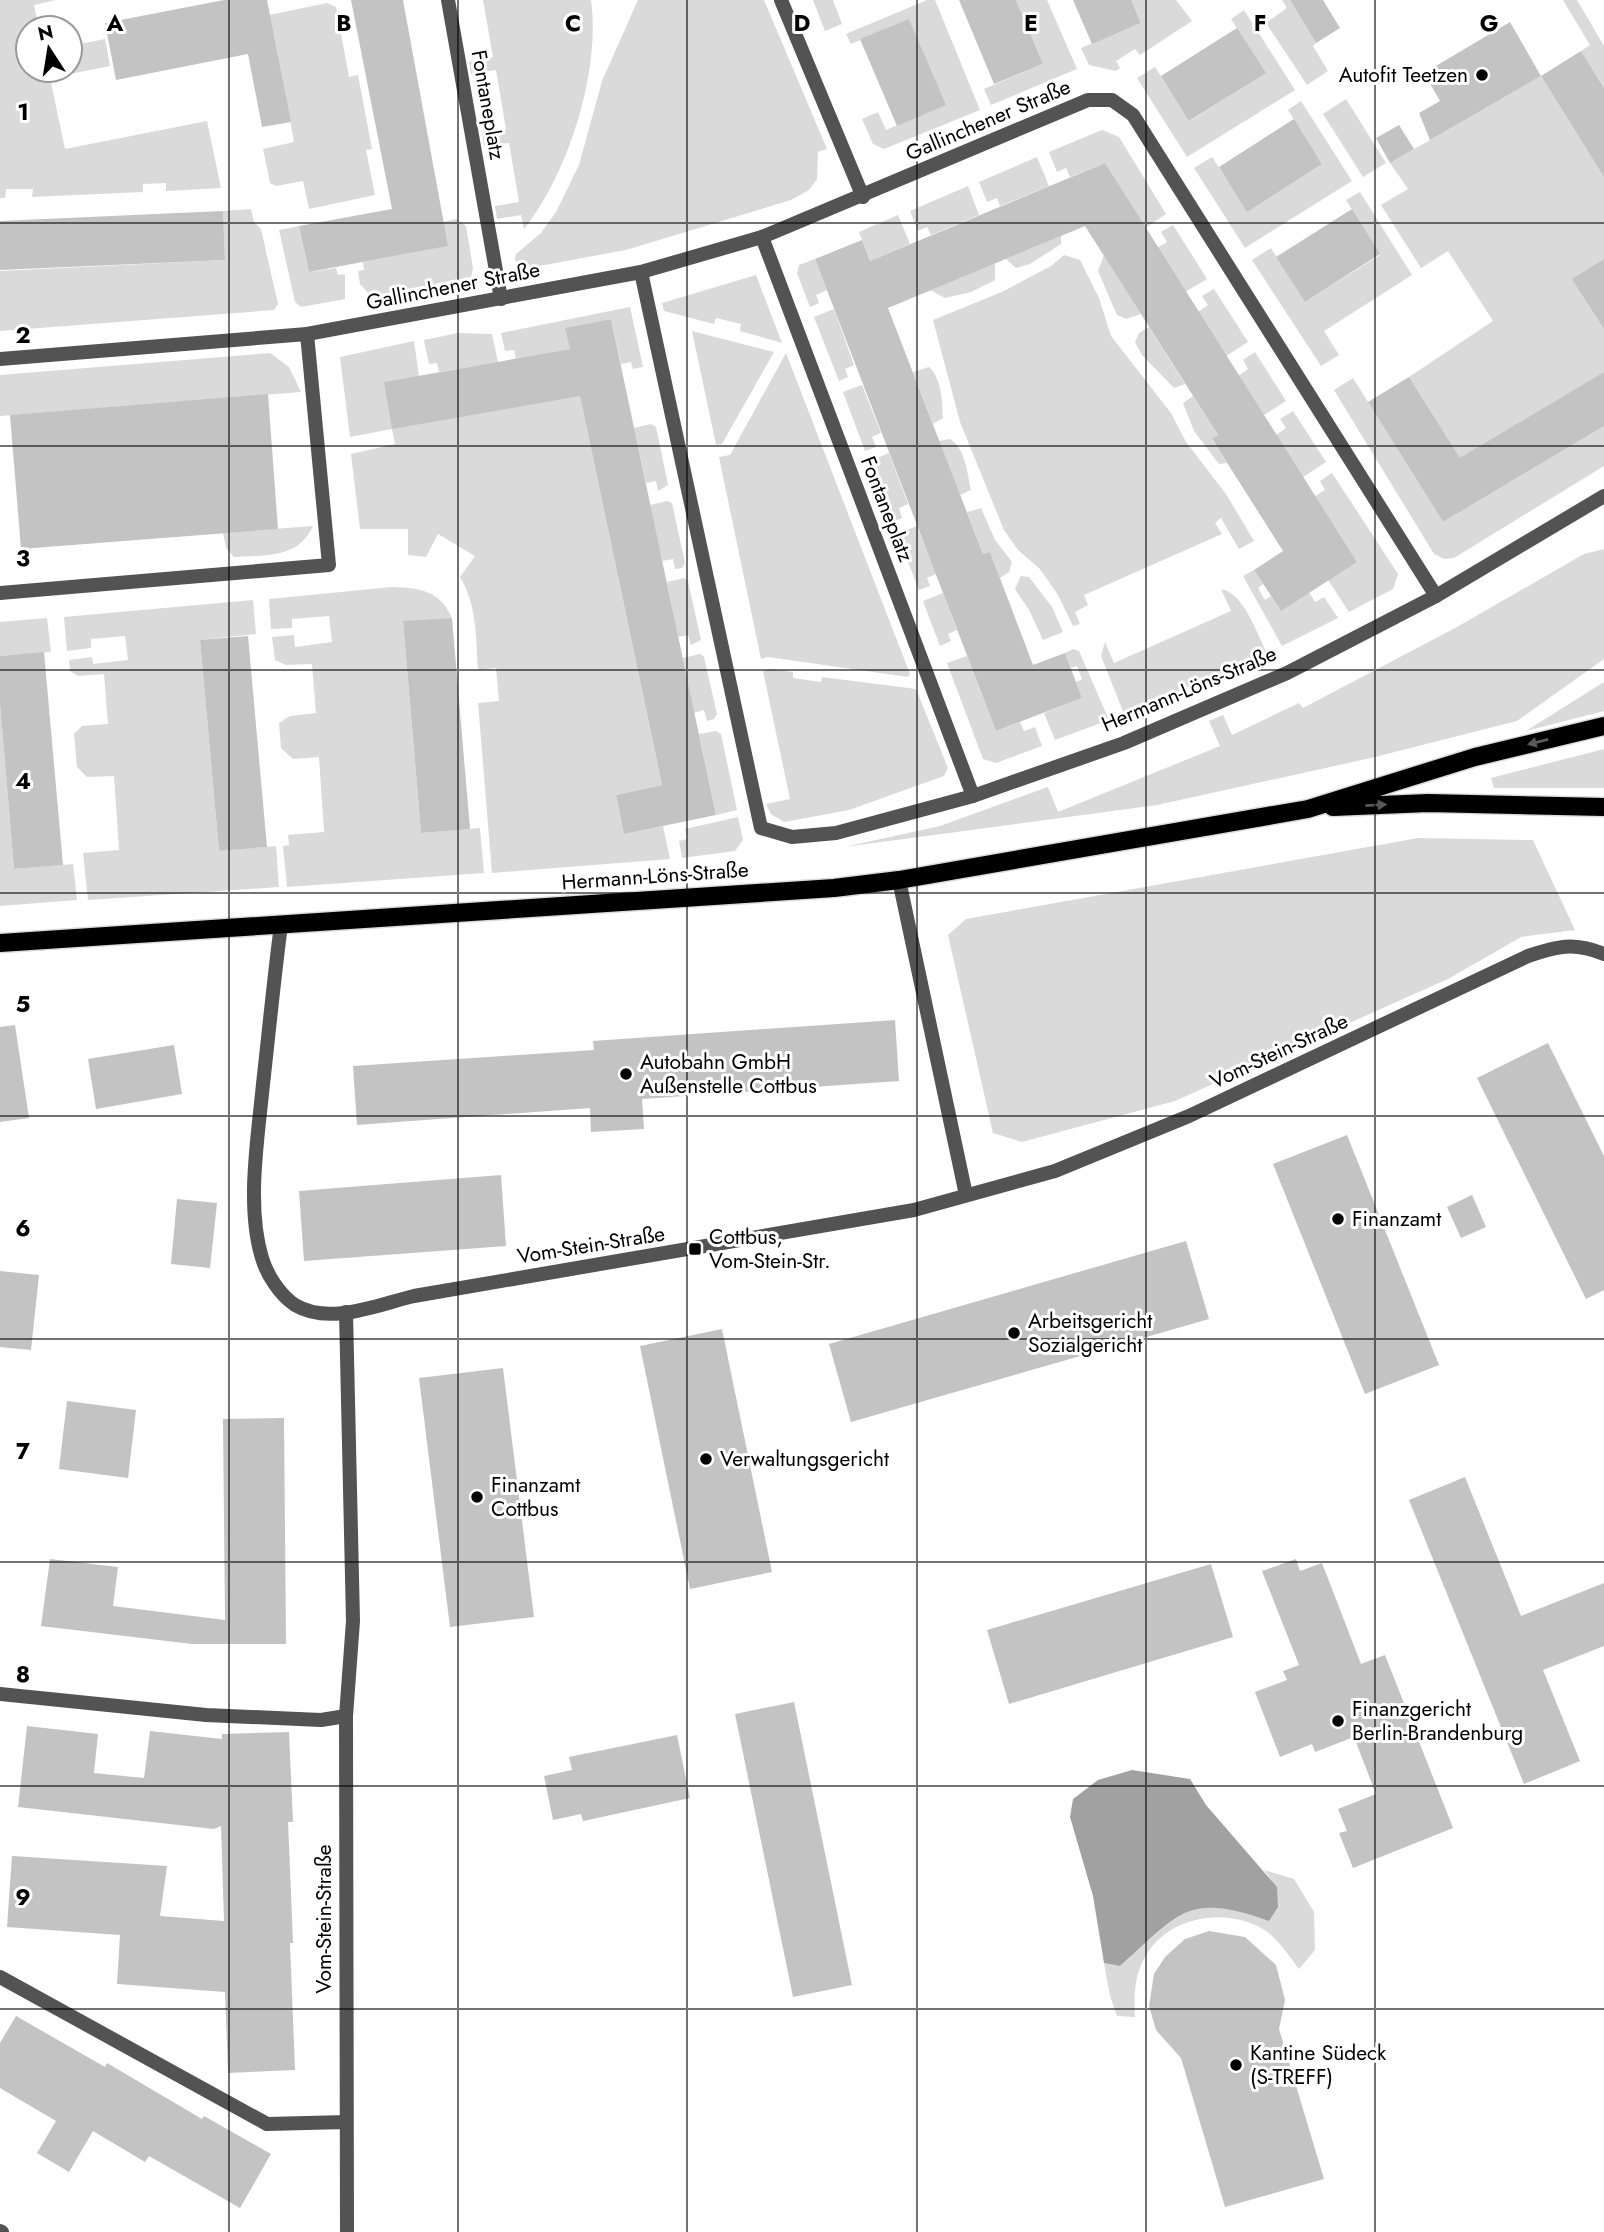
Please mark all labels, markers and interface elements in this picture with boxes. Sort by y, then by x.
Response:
text: A [106,6,124,40]
text: B [336,6,352,40]
text: C [565,6,581,40]
text: D [794,6,811,40]
text: E [1024,6,1038,40]
text: F [1254,6,1266,40]
text: G [1480,6,1498,40]
north arrow [14,14,84,84]
text: N [35,18,56,48]
street label: Fontaneplatz [464,48,512,163]
place label: Autofit Teetzen [1339,60,1468,90]
marker: Autofit Teetzen [1474,67,1490,83]
street label: Gallinchener Straße [901,72,1075,168]
text: 1 [17,95,29,129]
street label: Gallinchener Straße [364,254,543,318]
text: 2 [15,318,31,352]
street label: Fontaneplatz [853,452,921,566]
text: 3 [16,541,30,575]
street label: Hermann-Löns-Straße [1097,639,1281,739]
one-way arrow [1527,737,1549,748]
text: 4 [15,764,31,798]
one-way arrow [1366,800,1388,811]
street label: Hermann-Löns-Straße [561,854,750,897]
text: 5 [16,987,30,1021]
street label: Vom-Stein-Straße [1205,1006,1353,1096]
place label: Autobahn GmbH Außenstelle Cottbus [640,1047,817,1101]
marker: Autobahn GmbH Außenstelle Cottbus [618,1066,634,1082]
place label: Finanzamt [1352,1204,1441,1234]
text: 6 [15,1211,31,1245]
marker: Finanzamt [1330,1211,1346,1227]
street label: Vom-Stein-Straße [515,1218,667,1271]
place label: Cottbus, Vom-Stein-Str. [709,1222,831,1276]
marker: Cottbus, Vom-Stein-Str. [687,1241,703,1257]
place label: Arbeitsgericht Sozialgericht [1028,1306,1152,1360]
marker: Arbeitsgericht Sozialgericht [1006,1325,1022,1341]
text: 7 [16,1434,30,1468]
place label: Verwaltungsgericht [720,1444,889,1474]
marker: Verwaltungsgericht [698,1451,714,1467]
place label: Finanzamt Cottbus [491,1470,580,1524]
marker: Finanzamt Cottbus [469,1489,485,1505]
text: 8 [16,1657,30,1691]
place label: Finanzgericht Berlin-Brandenburg [1352,1694,1523,1748]
marker: Finanzgericht Berlin-Brandenburg [1330,1713,1346,1729]
street label: Vom-Stein-Straße [309,1844,339,1994]
text: 9 [15,1880,31,1914]
place label: Kantine Südeck (S-TREFF) [1250,2038,1387,2092]
marker: Kantine Südeck (S-TREFF) [1228,2057,1244,2073]

